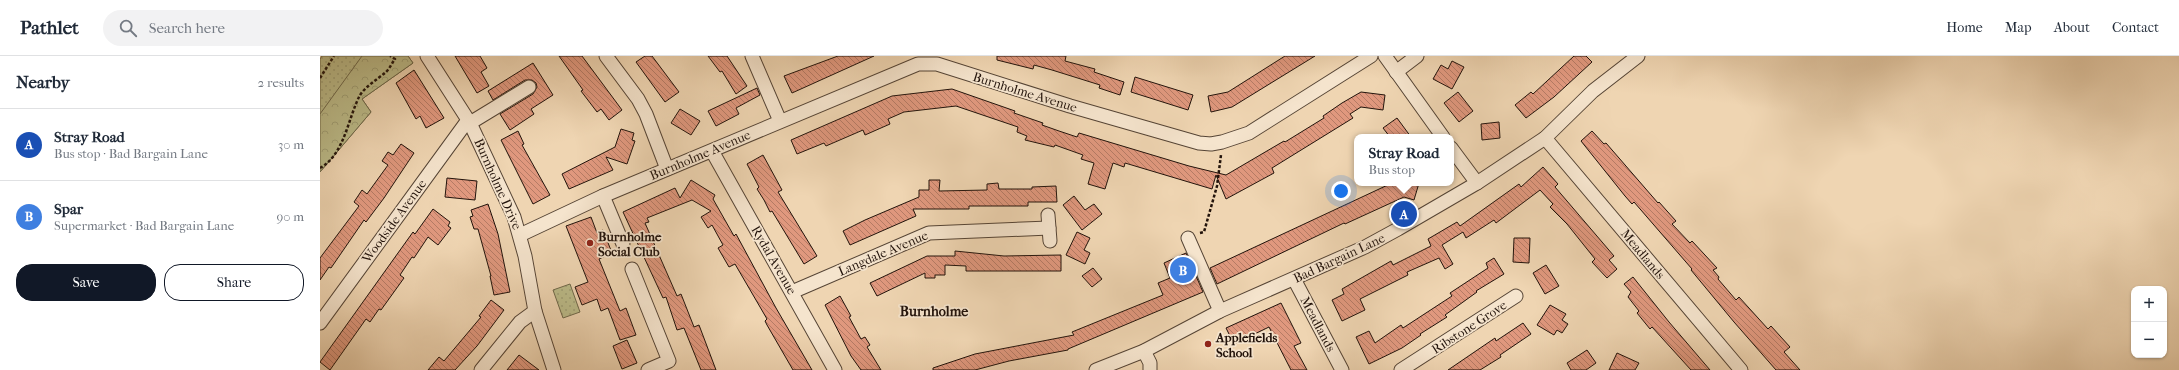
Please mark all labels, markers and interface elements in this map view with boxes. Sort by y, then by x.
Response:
search box [103,10,383,46]
text: Pathlet [20,17,79,39]
icon: search [117,17,139,39]
text: Search here [149,19,225,37]
text: Home [1946,19,1983,36]
text: Map [2005,19,2032,36]
text: About [2054,19,2090,36]
text: Contact [2112,19,2159,36]
street label: Burnholme Avenue [971,69,1079,115]
text: Nearby [16,72,70,92]
text: 2 results [258,75,304,90]
street label: Burnholme Avenue [647,127,753,183]
text: Stray Road [54,128,125,146]
popup [1354,134,1454,186]
street label: Burnholme Drive [471,136,525,232]
text: A [25,137,33,152]
text: 30 m [278,137,304,152]
text: Stray Road [1369,144,1439,162]
text: Bus stop · Bad Bargain Lane [54,146,208,161]
text: Bus stop [1369,162,1415,177]
street label: Woodside Avenue [358,176,429,266]
your location [1331,181,1351,201]
pin: A [1391,199,1417,229]
text: Spar [54,200,83,218]
text: B [25,209,33,224]
text: 90 m [276,209,304,224]
text: Supermarket · Bad Bargain Lane [54,218,234,233]
street label: Rydal Avenue [748,223,800,298]
street label: Meadlands [1618,226,1668,282]
street label: Langdale Avenue [836,227,931,279]
place label: Burnholme Social Club [598,229,662,259]
street label: Bad Bargain Lane [1291,230,1388,286]
marker: Burnholme Social Club [585,238,595,248]
pin: B [1170,255,1196,285]
button: Save [16,264,156,301]
button: Share [164,264,304,301]
map controls [2131,286,2167,358]
button: + [2131,286,2167,322]
street label: Meadlands [1297,294,1339,354]
street label: Ribstone Grove [1429,297,1510,357]
district label: Burnholme [900,303,968,320]
button: − [2131,322,2167,358]
place label: Applefields School [1215,330,1278,360]
marker: Applefields School [1203,339,1213,349]

